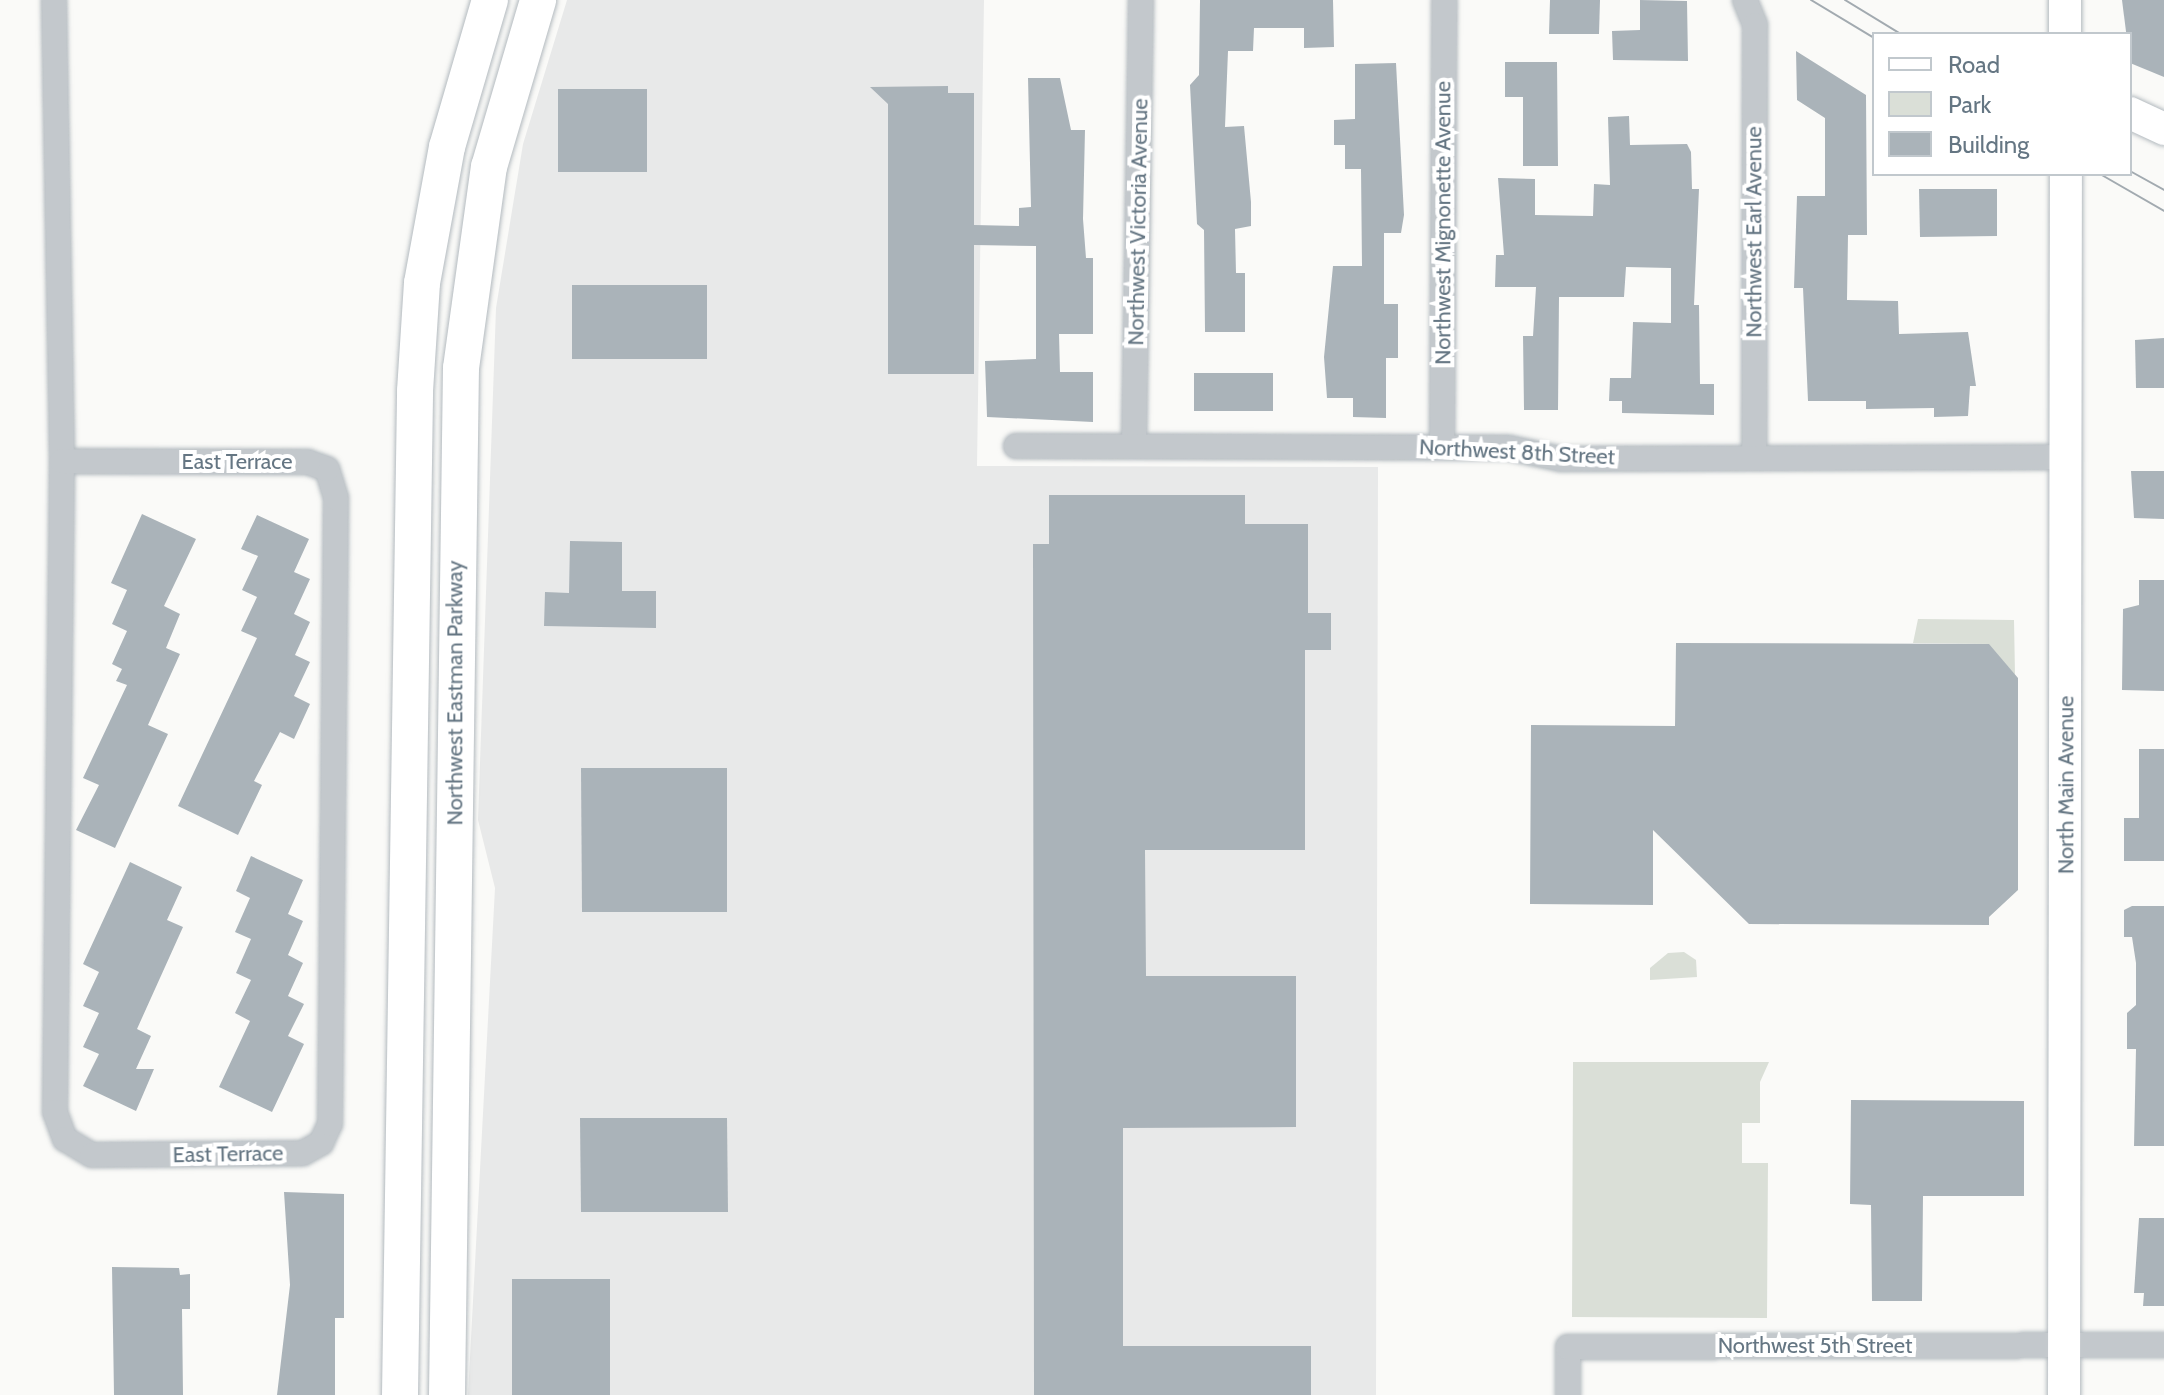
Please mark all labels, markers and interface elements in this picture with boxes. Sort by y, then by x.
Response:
legend [1872,32,2132,176]
text: Road [1948,50,2000,79]
street label: Northwest Mignonette Avenue [1430,81,1456,365]
text: Park [1948,90,1991,119]
street label: Northwest Victoria Avenue [1123,98,1153,346]
street label: Northwest Earl Avenue [1741,126,1767,338]
text: Building [1948,130,2029,159]
street label: Northwest 8th Street [1418,434,1616,470]
street label: East Terrace [182,449,292,475]
street label: Northwest Eastman Parkway [442,560,468,826]
street label: North Main Avenue [2053,696,2079,874]
street label: East Terrace [172,1140,284,1168]
street label: Northwest 5th Street [1718,1333,1912,1359]

